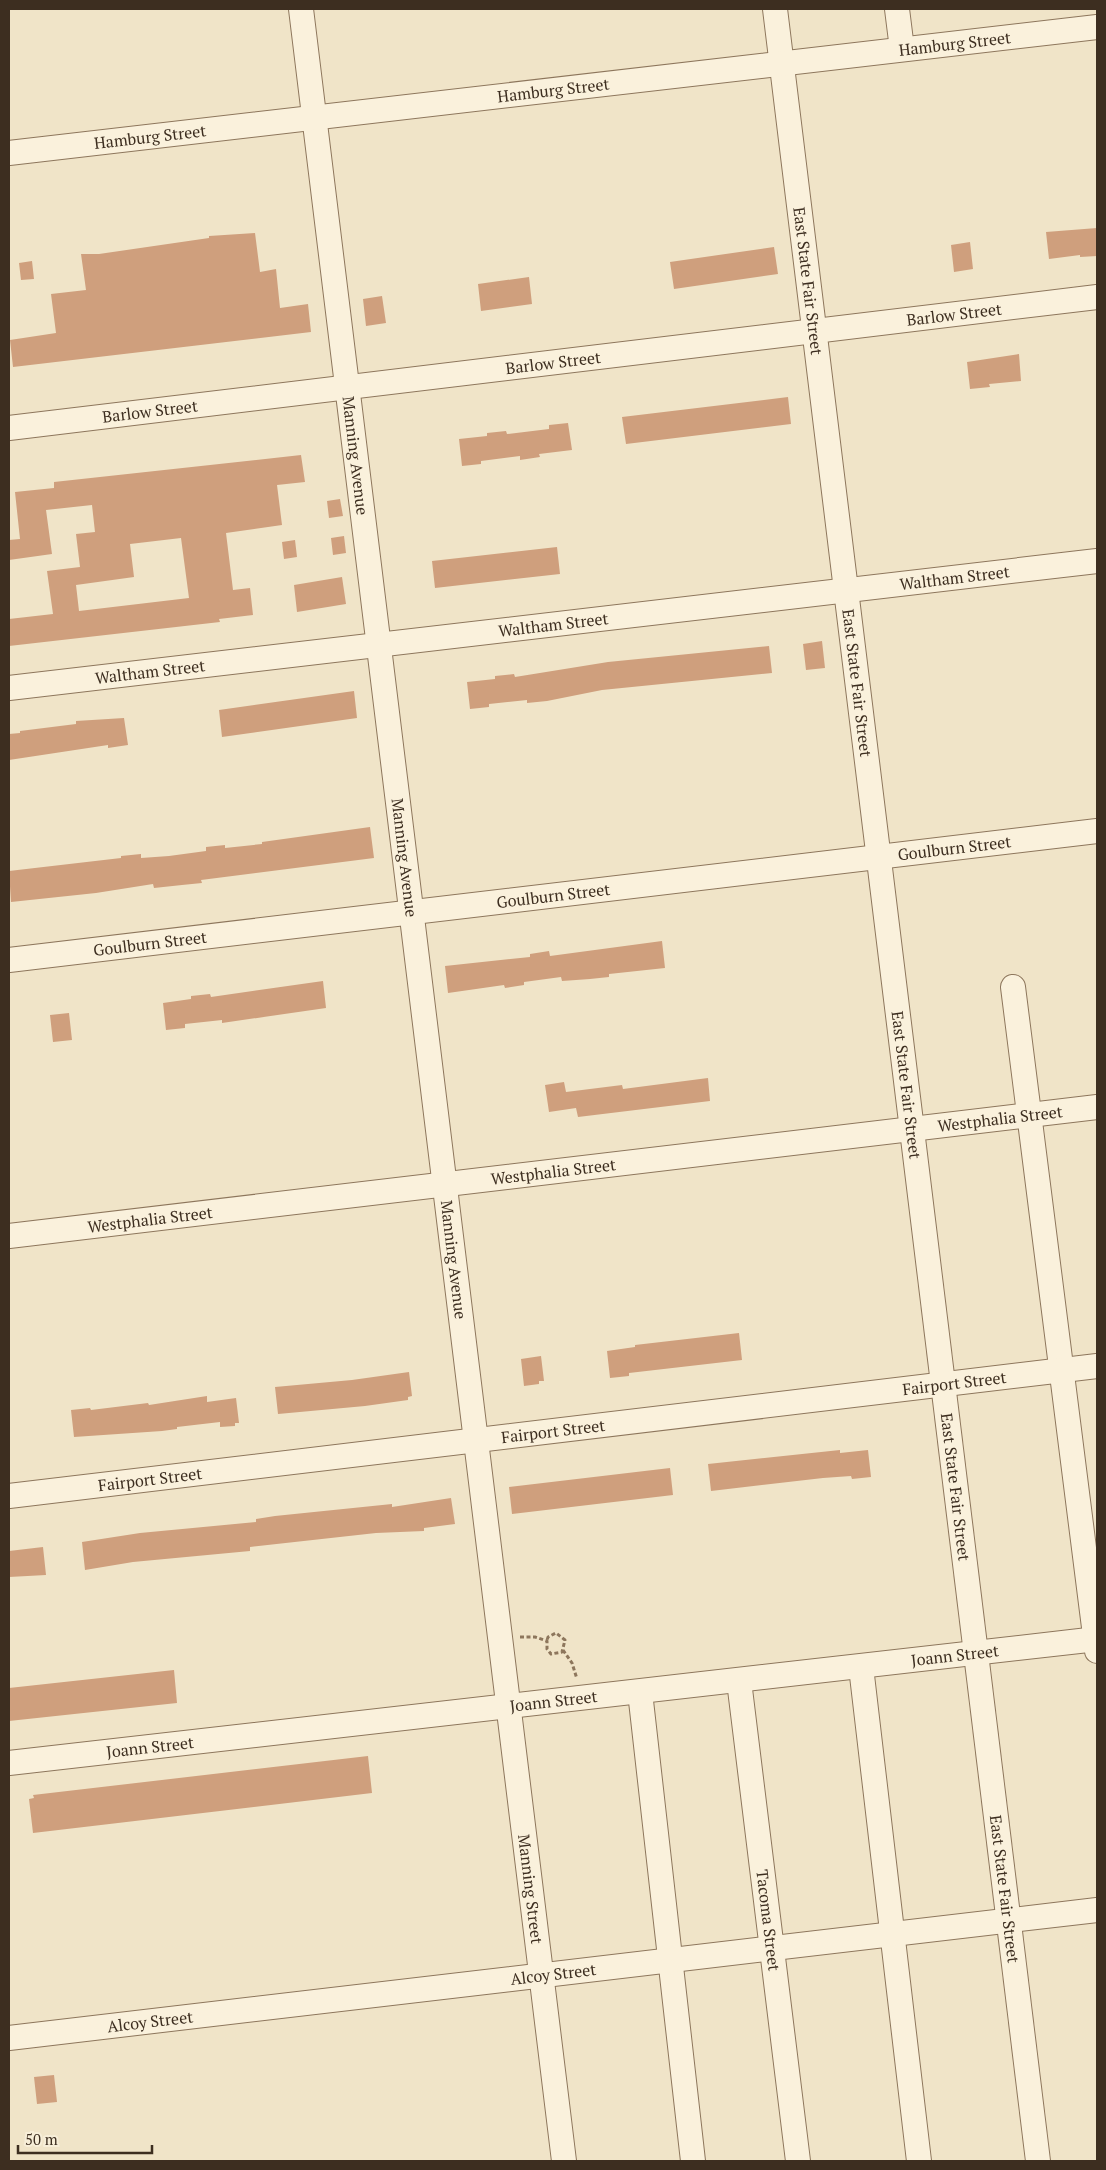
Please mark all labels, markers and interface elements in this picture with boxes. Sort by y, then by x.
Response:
street label: Hamburg Street [897,26,1012,61]
street label: Hamburg Street [496,73,611,107]
street label: Hamburg Street [93,119,207,154]
street label: East State Fair Street [788,206,828,356]
street label: Barlow Street [905,298,1003,331]
street label: Barlow Street [504,346,602,379]
street label: Barlow Street [101,394,199,428]
street label: Manning Avenue [337,395,374,516]
street label: Waltham Street [898,560,1011,595]
street label: Waltham Street [497,607,610,642]
street label: East State Fair Street [837,608,877,758]
street label: Waltham Street [94,654,206,689]
street label: Manning Avenue [387,797,423,918]
street label: Goulburn Street [896,830,1012,866]
street label: Goulburn Street [495,878,611,913]
street label: Goulburn Street [92,926,208,961]
street label: East State Fair Street [887,1010,926,1160]
street label: Westphalia Street [936,1100,1064,1137]
street label: Westphalia Street [489,1153,617,1190]
street label: Manning Avenue [436,1199,472,1320]
street label: Westphalia Street [86,1201,214,1238]
street label: Fairport Street [901,1366,1007,1400]
street label: East State Fair Street [936,1412,976,1562]
street label: Fairport Street [500,1414,606,1448]
street label: Fairport Street [97,1462,203,1496]
street label: Joann Street [910,1639,1000,1671]
street label: Joann Street [508,1685,599,1717]
street label: Joann Street [105,1731,195,1763]
street label: East State Fair Street [985,1814,1025,1964]
street label: Manning Street [513,1833,548,1945]
street label: Tacoma Street [751,1868,786,1972]
street label: Alcoy Street [509,1958,597,1990]
street label: Alcoy Street [106,2005,194,2037]
scale bar [18,2122,151,2154]
text: 50 m [25,2129,58,2149]

